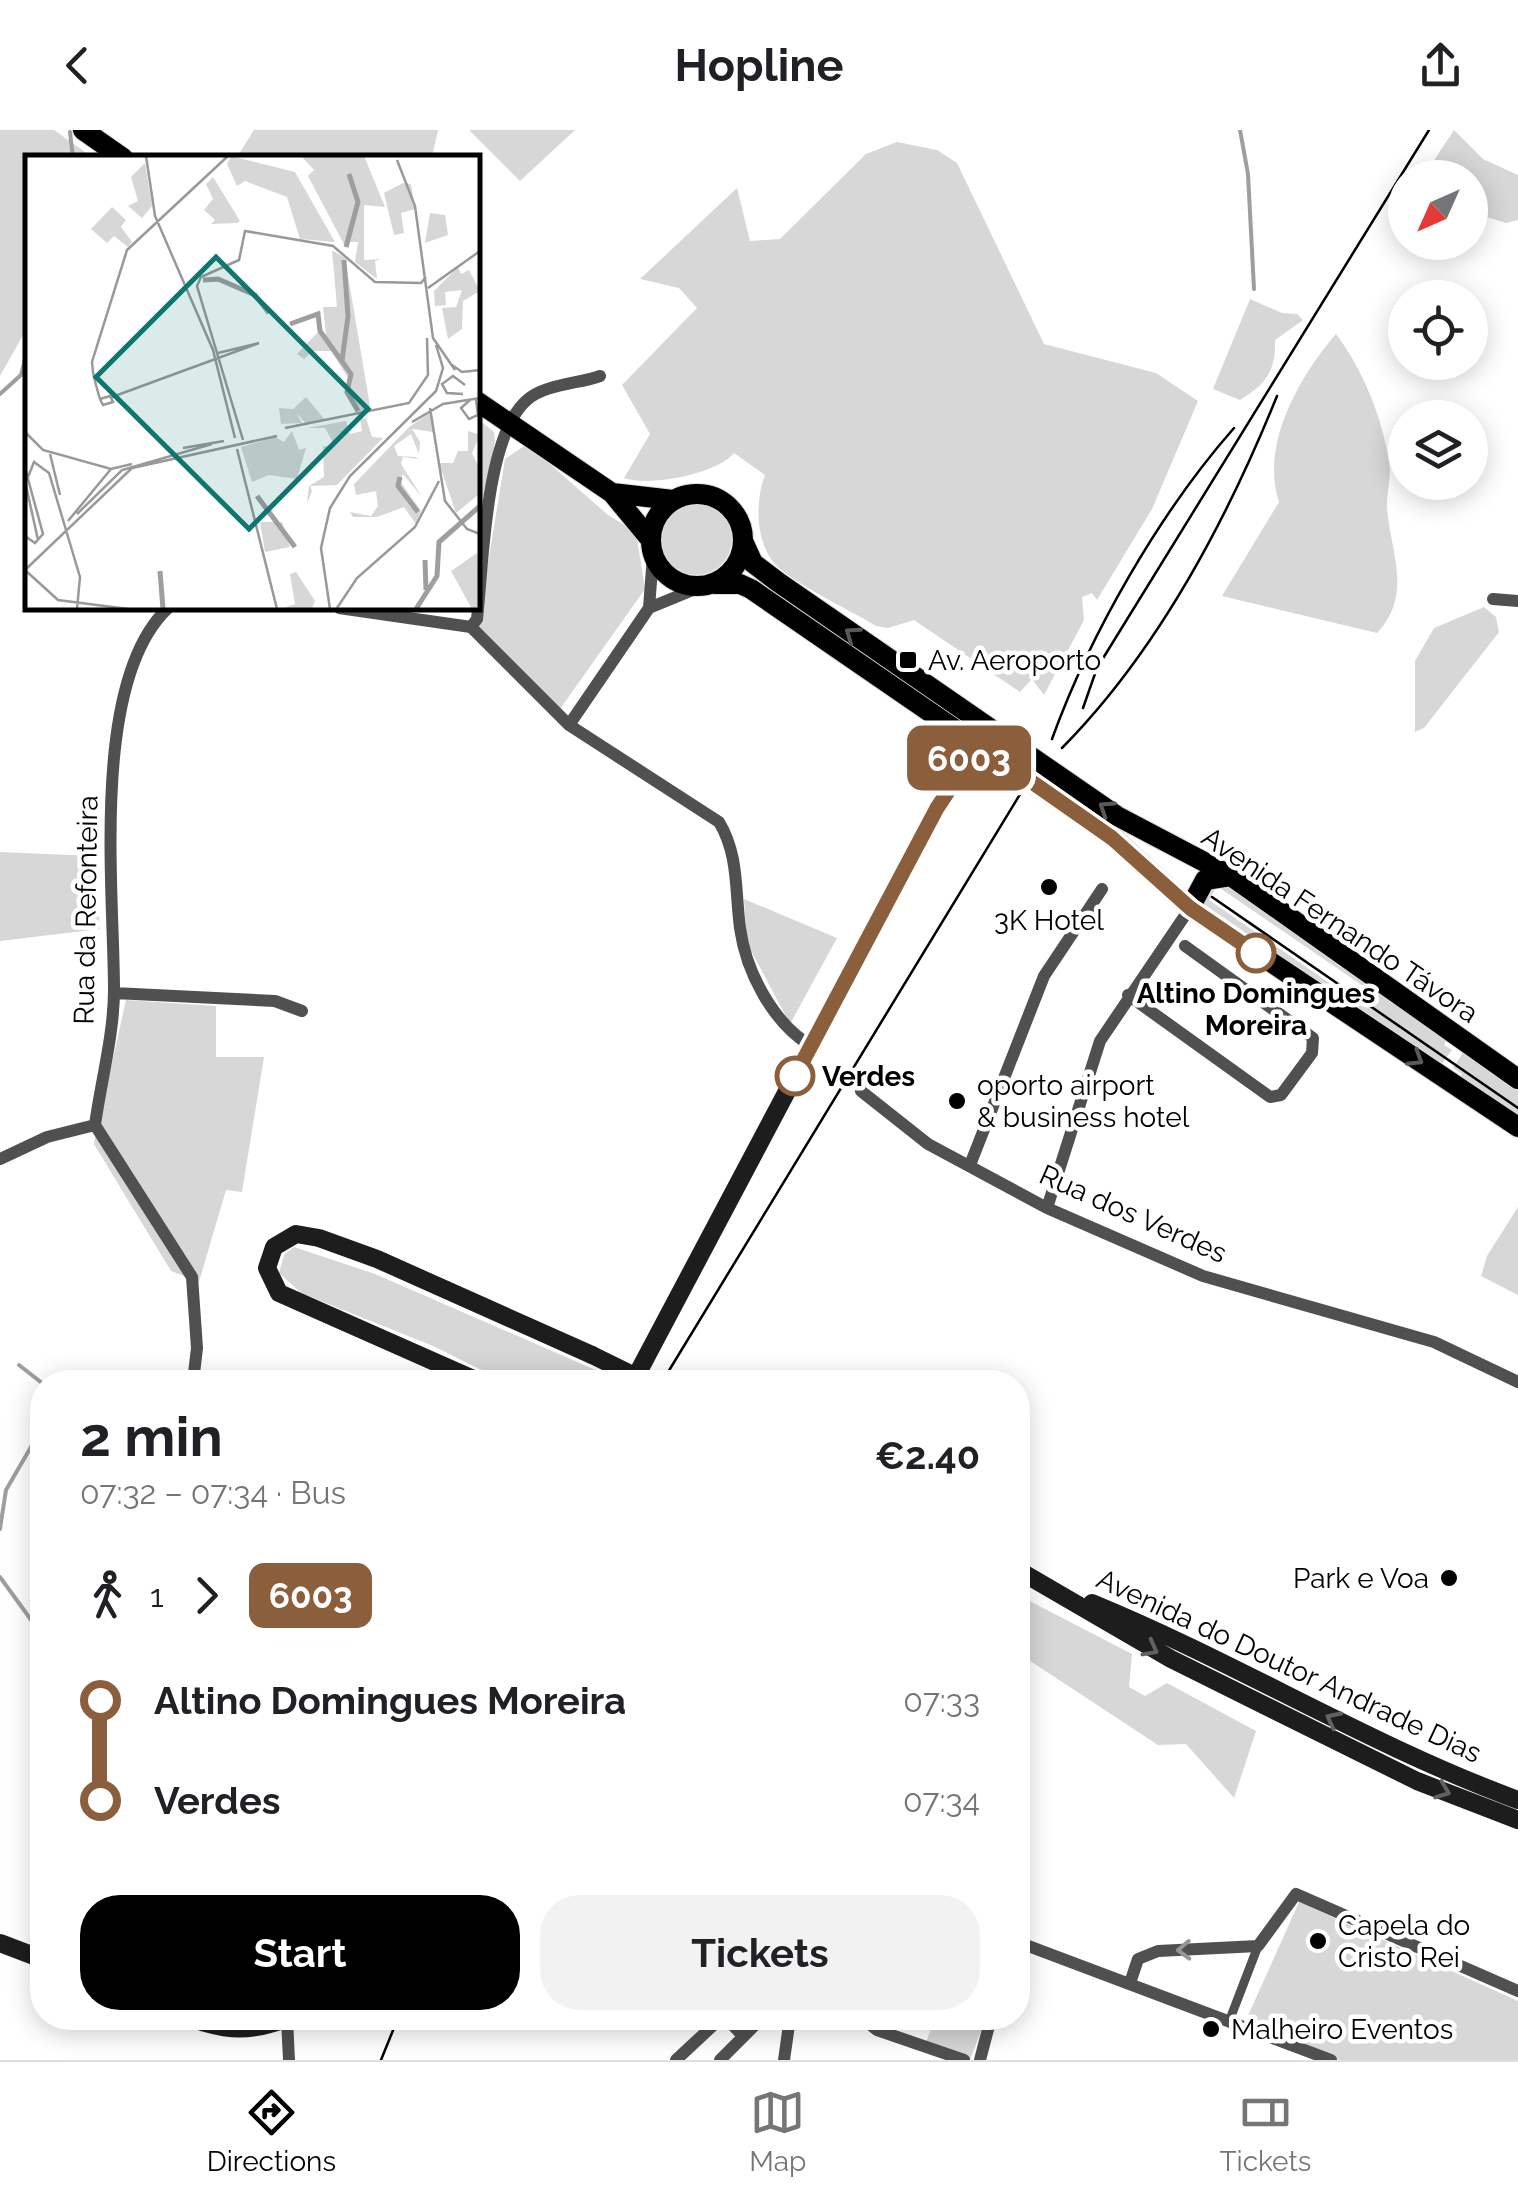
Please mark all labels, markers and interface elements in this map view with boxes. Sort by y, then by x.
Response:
icon: back [50,38,105,93]
icon: share [1413,38,1468,93]
text: Hopline [675,39,843,92]
inset map [25,155,480,610]
north arrow [1388,160,1488,260]
map controls [1388,160,1488,500]
button: locate [1388,280,1488,380]
button: layers [1388,400,1488,500]
one-way arrow [844,628,863,646]
place label: Av. Aeroporto [928,644,1101,677]
marker: Av. Aeroporto [897,649,919,671]
line badge: 6003 [899,726,1039,790]
text: 6003 [927,738,1011,779]
street label: Rua da Refonteira [68,795,104,1025]
one-way arrow [1099,802,1118,820]
street label: Avenida Fernando Távora [1196,820,1484,1030]
marker: 3K Hotel [1038,876,1060,898]
place label: 3K Hotel [994,904,1104,937]
marker: Altino Domingues Moreira [1237,934,1275,972]
place label: Altino Domingues Moreira [1137,977,1375,1042]
one-way arrow [1405,1047,1423,1066]
marker: Verdes [776,1057,814,1095]
place label: Verdes [822,1060,915,1093]
place label: oporto airport & business hotel [977,1069,1190,1134]
marker: oporto airport & business hotel [946,1090,968,1112]
street label: Rua dos Verdes [1034,1158,1232,1270]
text: 2 min [80,1404,223,1469]
text: €2.40 [875,1433,980,1478]
text: 07:32 – 07:34 · Bus [80,1474,346,1511]
street label: Avenida do Doutor Andrade Dias [1091,1562,1487,1770]
place label: Park e Voa [1293,1562,1429,1595]
marker: Park e Voa [1438,1567,1460,1589]
icon: walk [80,1568,135,1623]
icon: forward [179,1568,234,1623]
text: 6003 [269,1575,352,1616]
text: 1 [150,1577,164,1614]
one-way arrow [1141,1637,1159,1656]
text: Altino Domingues Moreira [154,1678,626,1723]
text: 07:33 [903,1682,980,1719]
one-way arrow [1325,1711,1343,1731]
text: Verdes [154,1778,280,1823]
one-way arrow [1434,1780,1451,1800]
text: 07:34 [903,1782,980,1819]
button: Start [80,1895,520,2010]
button: Tickets [540,1895,980,2010]
place label: Capela do Cristo Rei [1338,1909,1470,1974]
marker: Capela do Cristo Rei [1307,1930,1329,1952]
one-way arrow [1176,1939,1192,1960]
place label: Malheiro Eventos [1231,2013,1453,2046]
marker: Malheiro Eventos [1200,2018,1222,2040]
tab: Directions [207,2085,336,2178]
tab: Map [749,2085,806,2178]
tab: Tickets [1219,2085,1311,2178]

